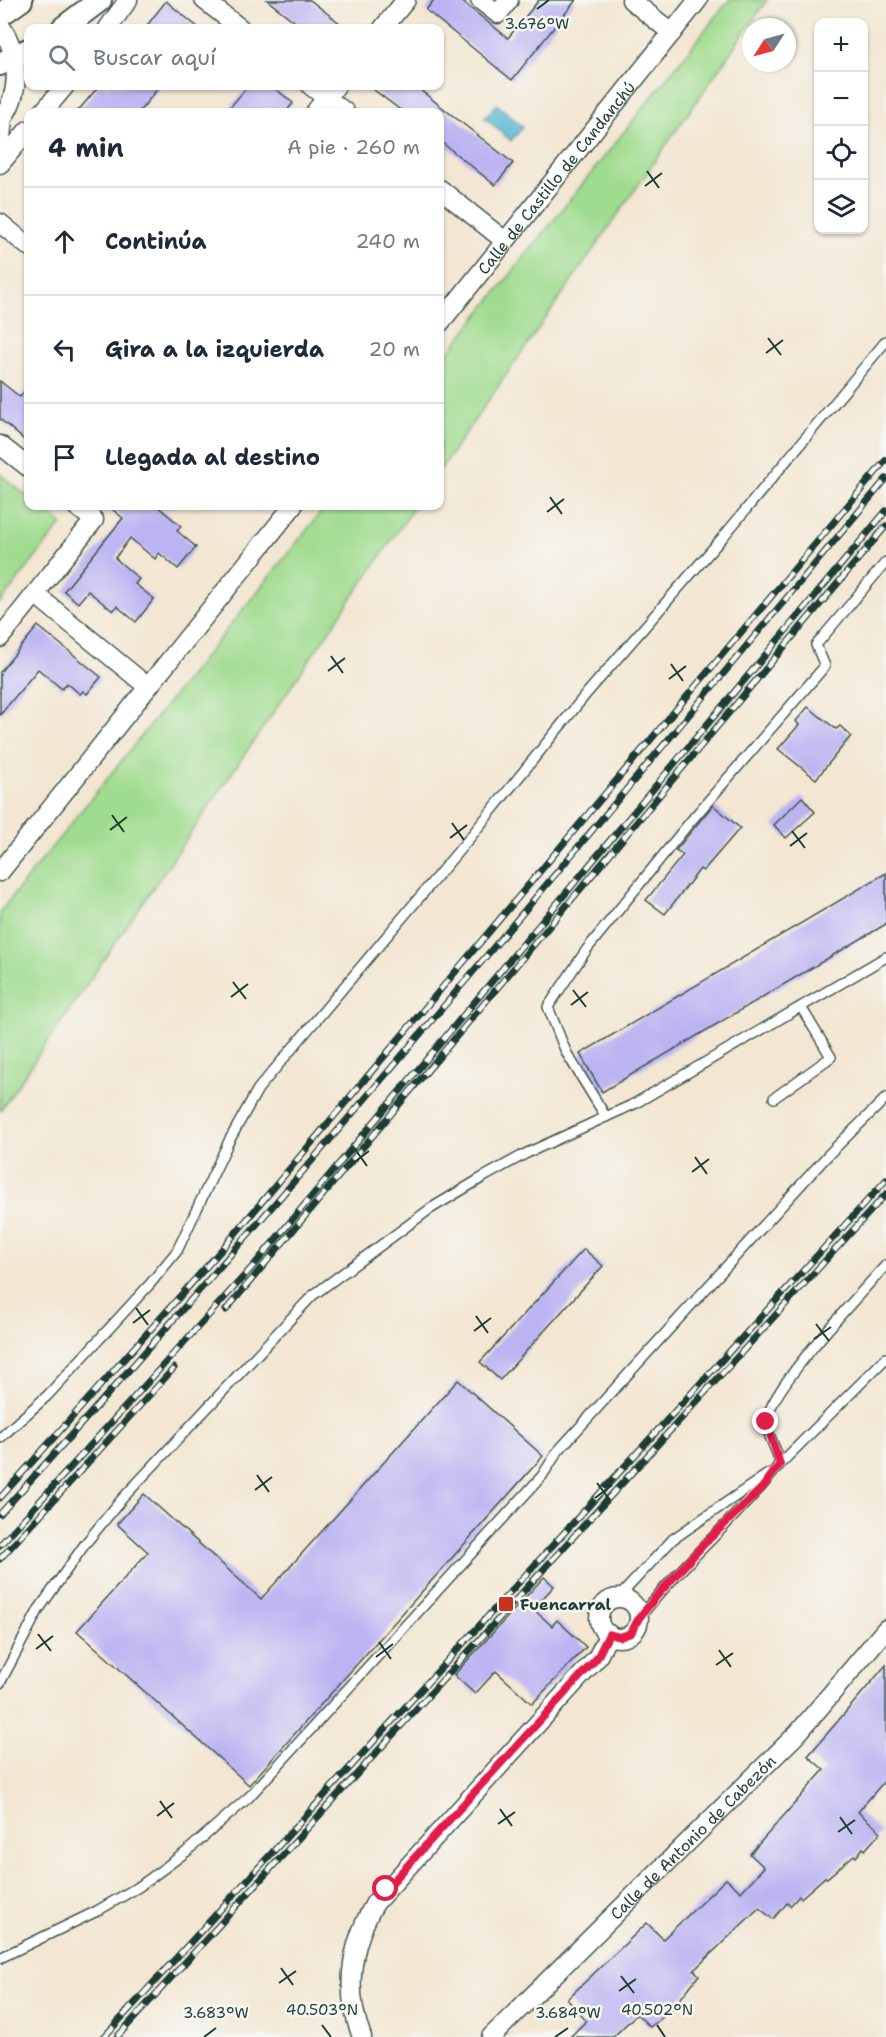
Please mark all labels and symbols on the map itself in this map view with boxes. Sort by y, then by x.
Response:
text: 3.676°W [505,14,569,34]
north arrow [742,18,796,72]
street label: Calle de Castillo de Candanchú [473,77,640,278]
route end [752,1408,778,1434]
place label: Fuencarral [520,1594,611,1615]
marker: Fuencarral [497,1595,515,1613]
street label: Calle de Antonio de Cabezón [605,1750,780,1924]
route start [372,1875,398,1901]
text: 40.503°N [286,2000,358,2020]
text: 40.502°N [621,2000,693,2020]
text: 3.683°W [183,2003,249,2023]
text: 3.684°W [535,2003,601,2023]

